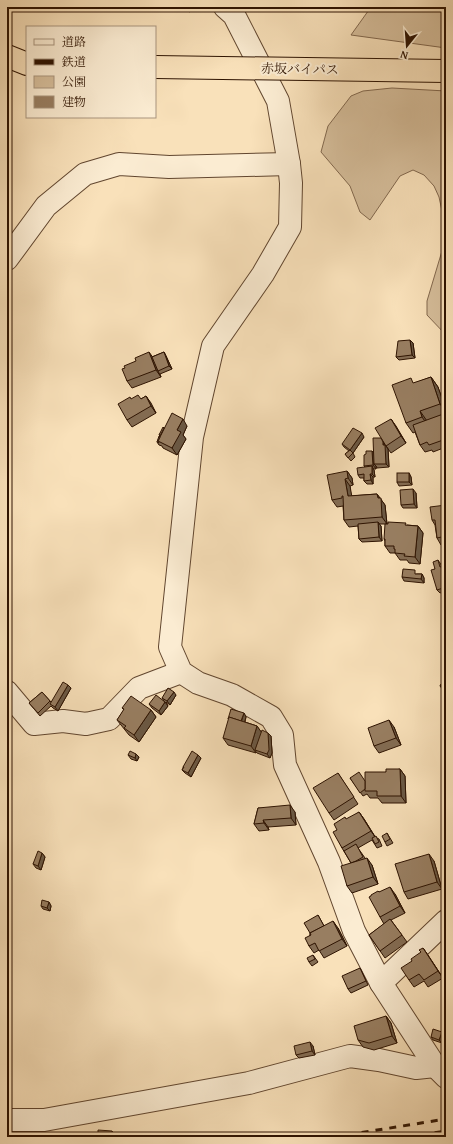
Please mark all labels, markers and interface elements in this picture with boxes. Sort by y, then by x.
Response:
legend [26,26,156,118]
north arrow [387,26,427,66]
text: 道路 [62,33,86,50]
text: N [398,47,410,64]
text: 鉄道 [61,53,86,70]
street label: 赤坂バイパス [261,59,339,79]
text: 公園 [62,73,86,90]
text: 建物 [62,93,86,110]

